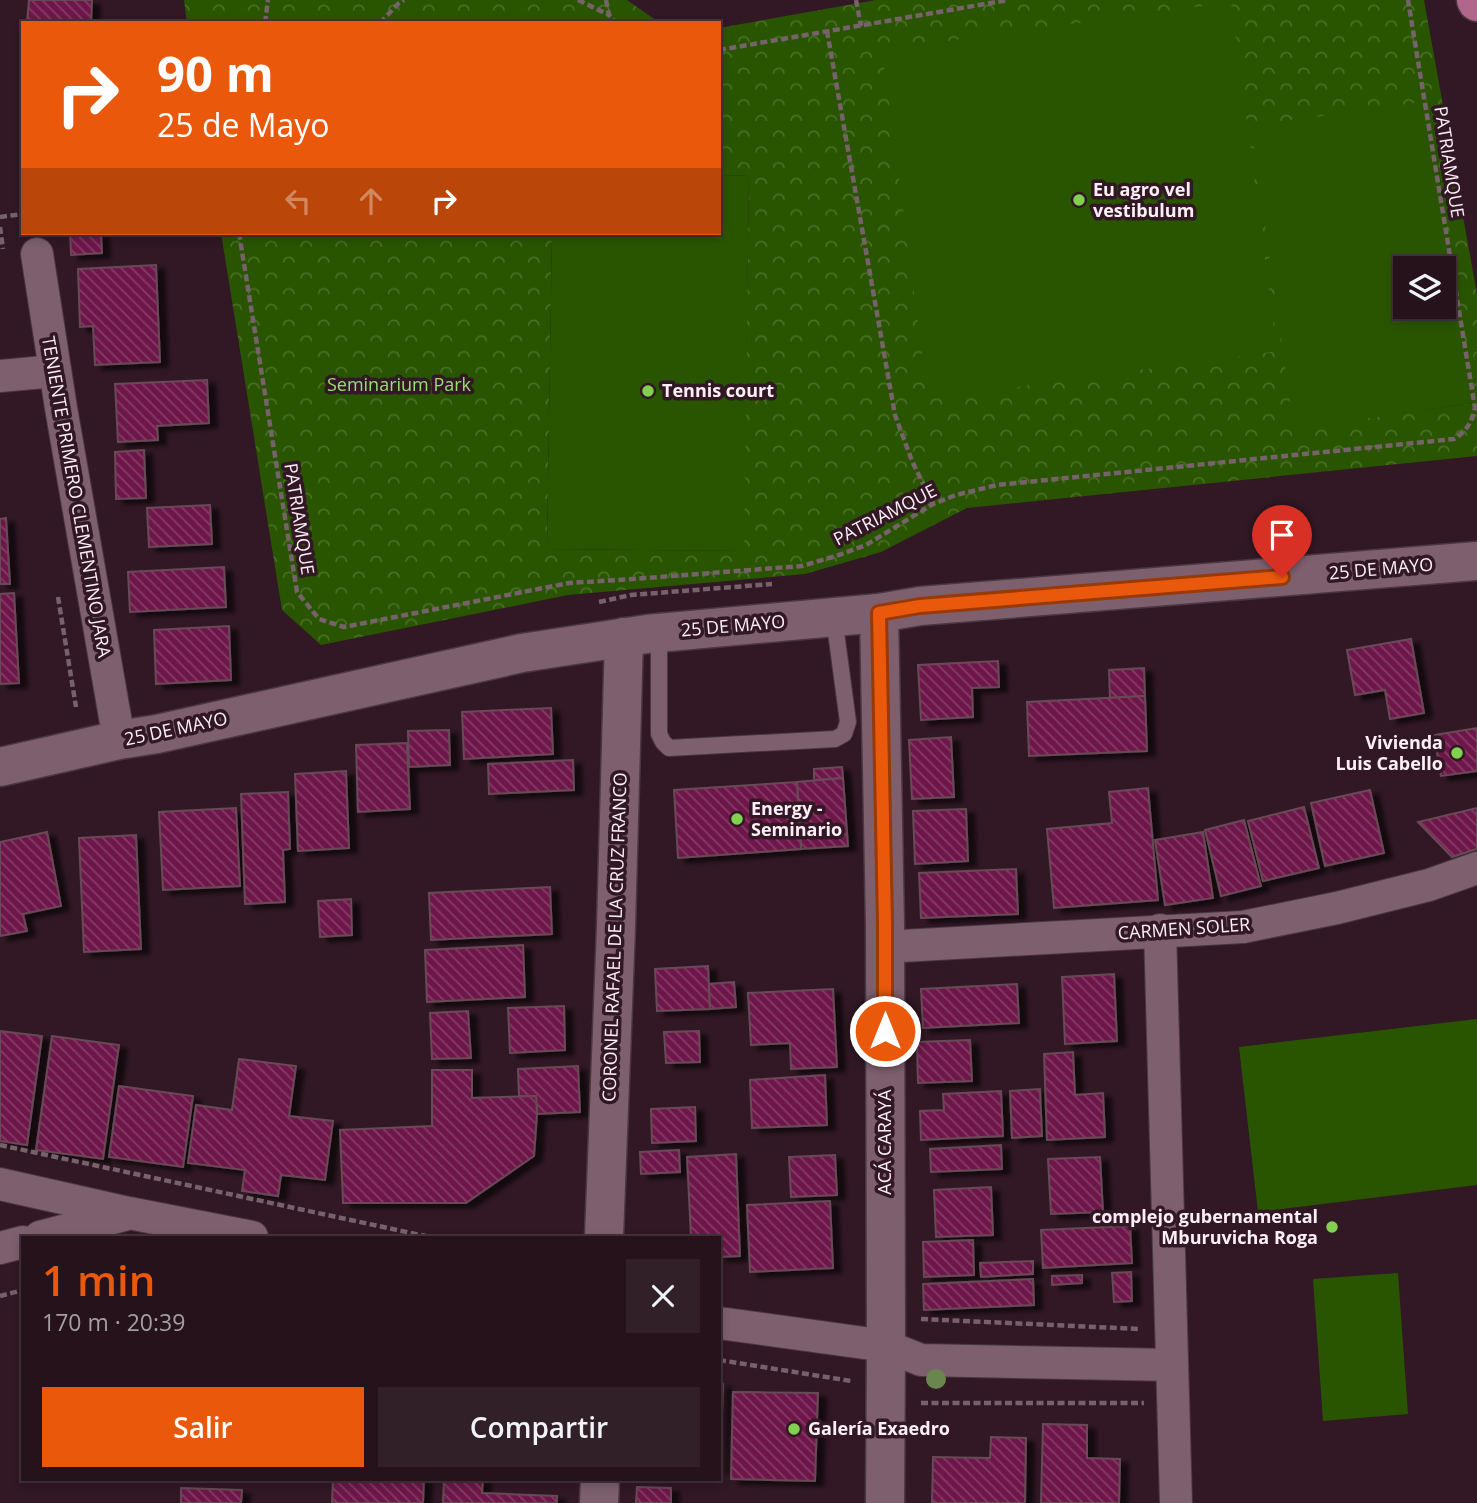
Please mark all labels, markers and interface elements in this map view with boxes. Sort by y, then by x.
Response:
text: 90 m [157,40,274,106]
icon: right [42,49,133,140]
text: 25 de Mayo [157,103,330,146]
street label: PATRIAMQUE [1429,104,1471,220]
place label: Eu agro vel vestibulum [1093,177,1194,222]
icon: left [279,182,317,220]
icon: ahead [352,182,390,220]
icon: right [425,182,463,220]
marker: Eu agro vel vestibulum [1071,192,1087,208]
map controls [1393,256,1456,319]
button: layers [1393,256,1456,319]
street label: TENIENTE PRIMERO CLEMENTINO JARA [37,334,117,660]
park label: Seminarium Park [327,372,472,396]
place label: Tennis court [662,378,774,402]
marker: Tennis court [640,383,656,399]
street label: PATRIAMQUE [279,461,321,577]
street label: PATRIAMQUE [829,478,940,550]
pin [1252,505,1312,577]
icon: arrive [1263,516,1301,554]
street label: 25 DE MAYO [1328,551,1434,585]
street label: 25 DE MAYO [680,608,786,642]
street label: 25 DE MAYO [122,705,229,751]
place label: Vivienda Luis Cabello [1335,730,1443,775]
marker: Vivienda Luis Cabello [1449,745,1465,761]
street label: CORONEL RAFAEL DE LA CRUZ FRANCO [596,772,632,1102]
place label: Energy - Seminario [751,796,842,841]
marker: Energy - Seminario [729,811,745,827]
street label: CARMEN SOLER [1117,911,1251,945]
position arrow [848,994,922,1068]
street label: ACÁ CARAYÁ [872,1089,896,1195]
place label: complejo gubernamental Mburuvicha Roga [1092,1204,1318,1249]
marker: complejo gubernamental Mburuvicha Roga [1324,1219,1340,1235]
text: 1 min [42,1251,155,1308]
button: close [626,1259,700,1333]
text: 170 m · 20:39 [42,1306,185,1338]
button: Salir [42,1387,364,1467]
button: Compartir [378,1387,700,1467]
place label: Galería Exaedro [808,1416,950,1440]
marker: Galería Exaedro [786,1421,802,1437]

